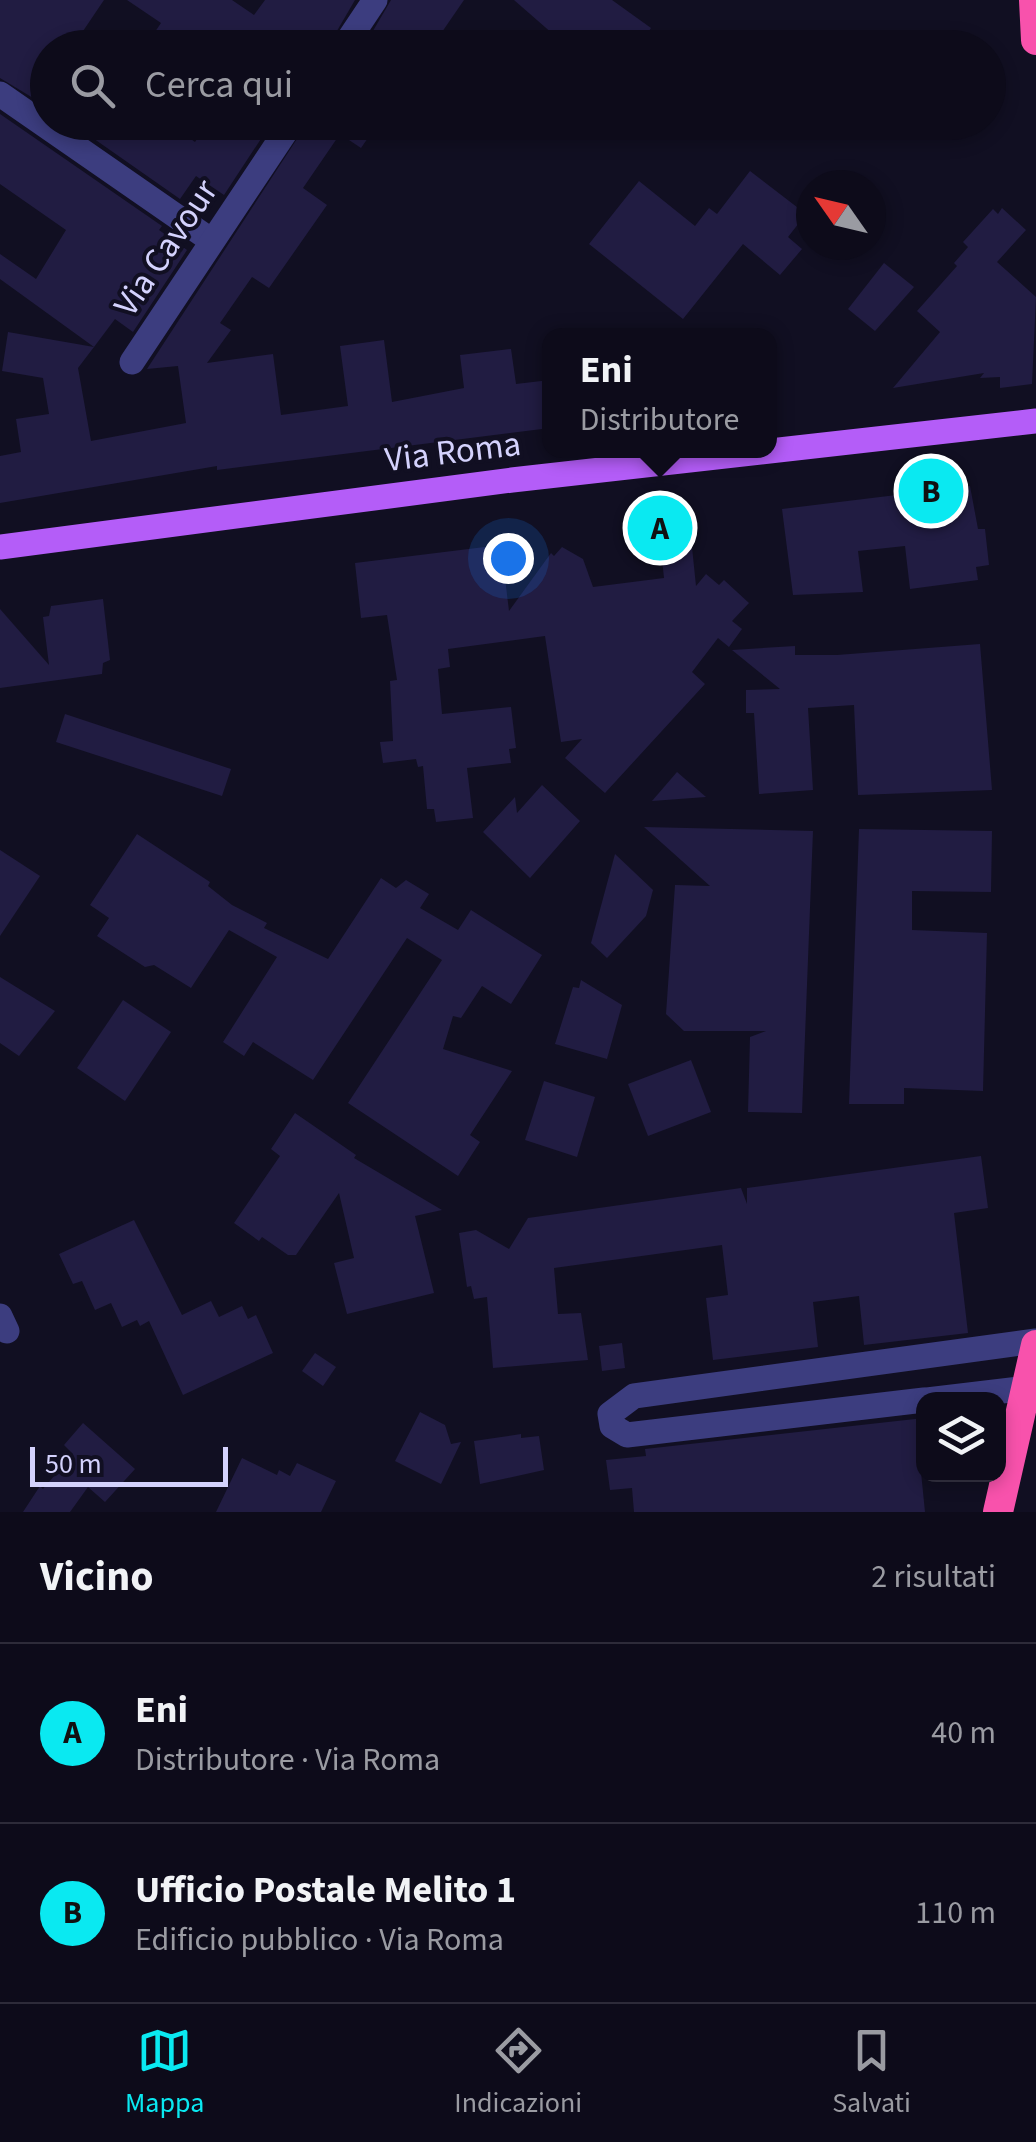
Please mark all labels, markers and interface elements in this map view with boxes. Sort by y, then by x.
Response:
search box [30,30,1006,140]
icon: search [65,58,120,113]
text: Cerca qui [145,58,293,112]
street label: Via Cavour [102,169,231,326]
north arrow [796,170,886,260]
popup [542,328,777,458]
text: Eni [580,343,633,397]
text: Distributore [580,397,739,443]
street label: Via Roma [382,419,524,485]
pin: B [898,454,964,528]
pin: A [628,490,692,566]
your location [483,533,534,584]
map controls [916,1392,1006,1482]
button: layers [916,1392,1006,1482]
scale bar [30,1442,228,1486]
text: 50 m [45,1444,102,1484]
text: Vicino [40,1547,154,1607]
text: 2 risultati [871,1554,996,1600]
text: Eni [135,1683,188,1737]
text: A [63,1710,82,1756]
text: 40 m [931,1710,996,1756]
text: Distributore · Via Roma [135,1737,440,1783]
text: Ufficio Postale Melito 1 [135,1863,516,1917]
text: B [63,1890,82,1936]
text: 110 m [915,1890,996,1936]
text: Edificio pubblico · Via Roma [135,1917,504,1963]
tab: Mappa [125,2023,204,2123]
tab: Indicazioni [454,2023,582,2123]
tab: Salvati [832,2023,911,2123]

